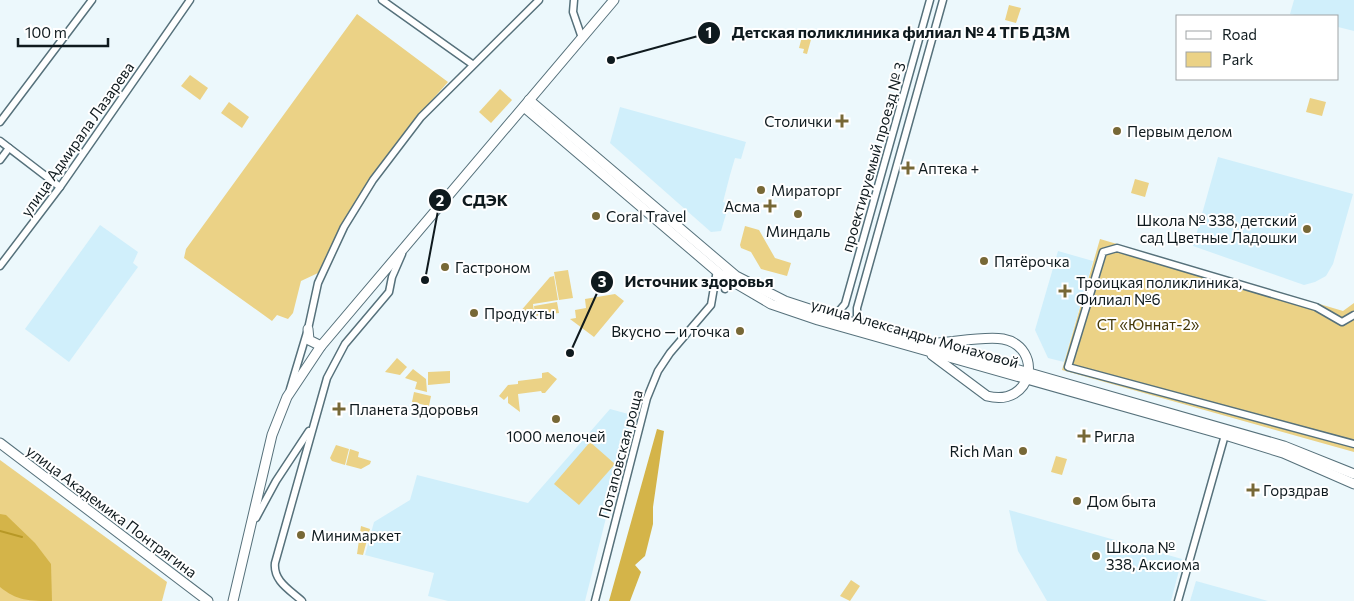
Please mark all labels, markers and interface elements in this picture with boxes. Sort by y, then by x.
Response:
scale bar [18,15,108,47]
legend [1176,15,1339,80]
callout: Детская поликлиника филиал № 4 ТГБ ДЗМ [697,17,1080,48]
text: Детская поликлиника филиал № 4 ТГБ ДЗМ [732,22,1070,41]
text: 100 m [25,23,67,41]
text: 1 [706,23,712,41]
text: Road [1222,25,1257,43]
text: Park [1222,50,1253,68]
street label: улица Адмирала Лазарева [17,58,137,220]
street label: проектируемый проезд № 3 [837,60,909,254]
place label: Столички [764,112,832,130]
marker: Столички [836,115,848,127]
place label: Первым делом [1127,122,1232,140]
marker: Первым делом [1111,125,1123,137]
place label: Аптека + [918,159,979,177]
marker: Аптека + [902,162,914,174]
place label: Мираторг [771,181,842,199]
marker: Мираторг [755,184,767,196]
callout: СДЭК [427,185,518,216]
text: СДЭК [462,190,508,209]
text: 2 [436,191,444,209]
place label: Асма [724,197,760,215]
marker: Асма [764,200,776,212]
place label: Coral Travel [606,207,687,225]
marker: Миндаль [792,208,804,220]
marker: Coral Travel [590,210,602,222]
place label: Школа № 338, детский сад Цветные Ладошки [1136,211,1297,246]
place label: Миндаль [766,222,831,240]
marker: Школа № 338, детский сад Цветные Ладошки [1301,223,1313,235]
place label: Пятёрочка [994,252,1069,270]
marker: Пятёрочка [978,255,990,267]
place label: Гастроном [455,258,530,276]
marker: Гастроном [439,261,451,273]
callout: Источник здоровья [590,266,784,297]
text: Источник здоровья [625,271,773,290]
text: 3 [598,272,607,290]
place label: Троицкая поликлиника, Филиал №6 [1076,273,1242,308]
marker: Троицкая поликлиника, Филиал №6 [1058,284,1072,298]
street label: улица Александры Монаховой [809,295,1021,371]
place label: Продукты [484,304,555,322]
marker: Продукты [468,307,480,319]
park label: СТ «Юннат-2» [1097,315,1200,333]
place label: Вкусно — и точка [611,322,730,340]
marker: Вкусно — и точка [734,325,746,337]
street label: Потаповская роща [594,388,646,520]
place label: Планета Здоровья [349,400,478,418]
marker: Планета Здоровья [333,403,345,415]
marker: 1000 мелочей [550,413,562,425]
place label: 1000 мелочей [506,427,606,445]
place label: Ригла [1094,427,1135,445]
marker: Ригла [1078,430,1090,442]
street label: улица Академика Понтрягина [23,441,201,581]
place label: Rich Man [950,442,1013,460]
marker: Rich Man [1017,445,1029,457]
place label: Горздрав [1263,481,1329,499]
marker: Горздрав [1247,484,1259,496]
place label: Дом быта [1087,492,1156,510]
marker: Дом быта [1071,495,1083,507]
place label: Минимаркет [311,526,401,544]
marker: Минимаркет [295,529,307,541]
place label: Школа № 338, Аксиома [1106,538,1200,573]
marker: Школа № 338, Аксиома [1090,550,1102,562]

